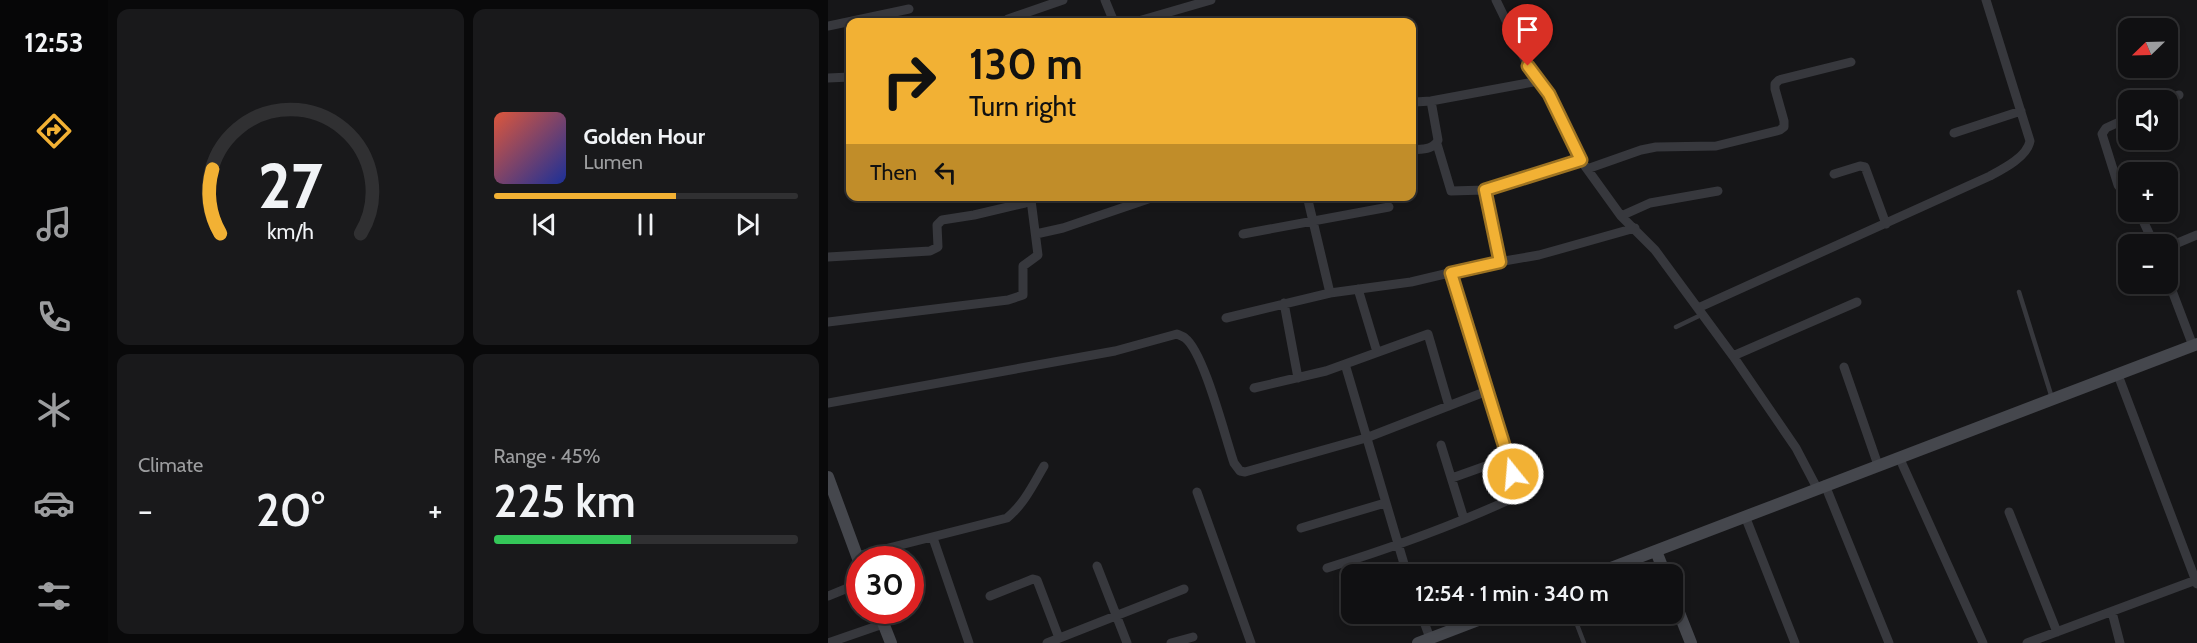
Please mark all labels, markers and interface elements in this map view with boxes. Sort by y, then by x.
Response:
pin [1502,4,1553,66]
icon: arrive [1511,13,1544,46]
north arrow [2118,18,2178,78]
map controls [2118,18,2178,294]
text: 12:53 [24,26,84,59]
text: 130 m [969,38,1083,90]
icon: right [870,42,948,120]
text: Turn right [969,90,1076,123]
button: sound [2118,90,2178,150]
icon: directions [33,110,75,152]
text: Golden Hour [584,123,705,150]
text: 27 [258,148,323,224]
text: Lumen [584,150,643,174]
icon: left [929,156,962,189]
text: Then [870,159,917,186]
button: + [2118,162,2178,222]
icon: music [33,203,75,245]
icon: previous [528,208,561,241]
icon: pause [629,208,662,241]
icon: next [731,208,764,241]
text: km/h [267,218,314,244]
button: − [2118,234,2178,294]
icon: phone [33,296,75,338]
icon: climate [33,389,75,431]
position arrow [1481,442,1545,506]
text: Range · 45% [494,444,601,468]
text: Climate [138,453,203,477]
text: 225 km [494,474,636,528]
icon: car [33,482,75,524]
text: 20° [256,483,324,537]
text: − [138,490,153,530]
text: + [428,490,442,530]
speed limit sign: 30 [846,546,924,624]
icon: filters [33,575,75,617]
text: 12:54 · 1 min · 340 m [1415,580,1609,607]

